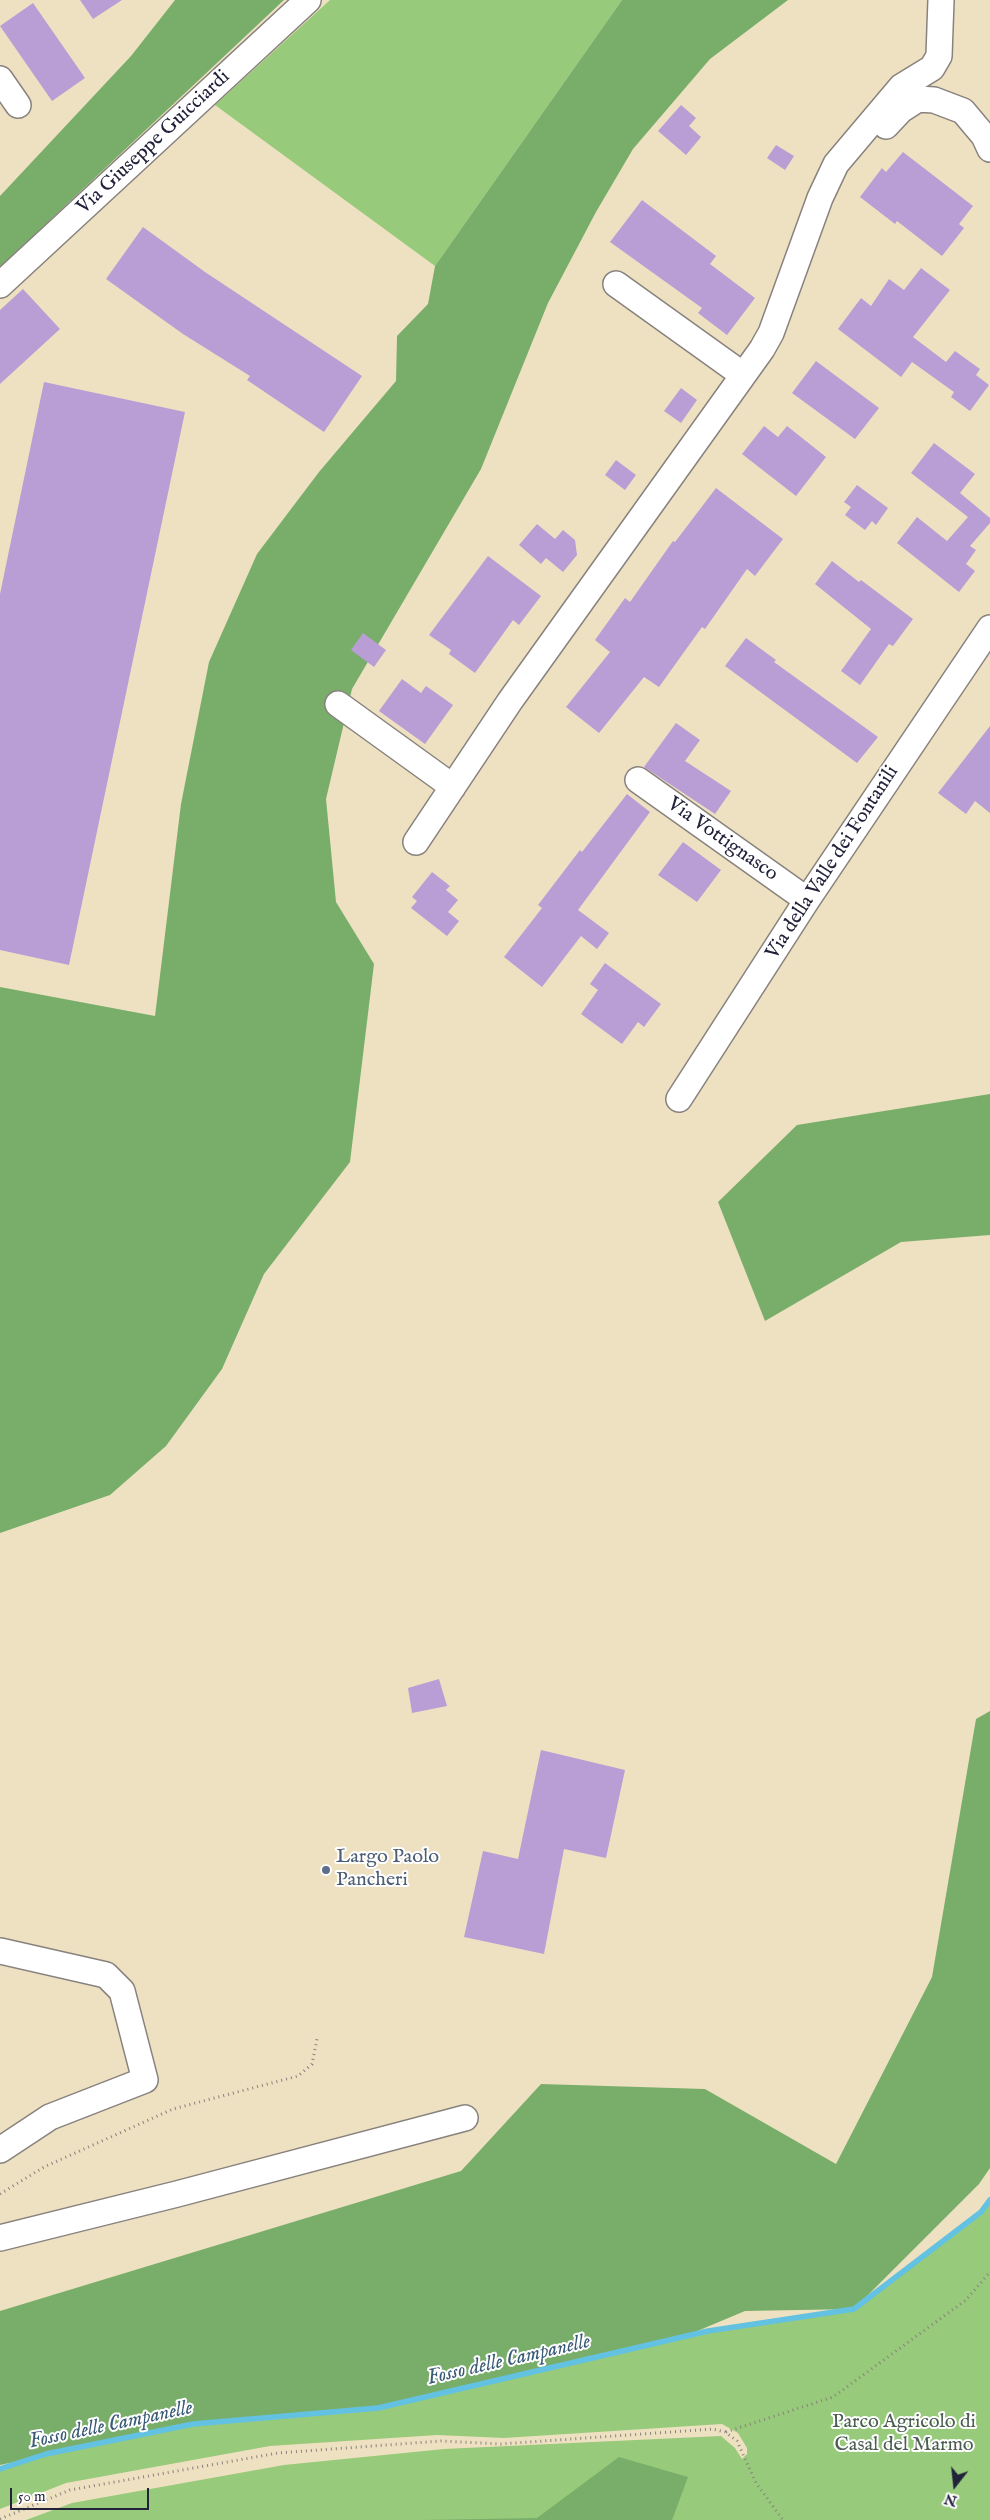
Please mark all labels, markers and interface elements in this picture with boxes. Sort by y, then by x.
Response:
street label: Via Giuseppe Guicciardi [73,66,235,220]
street label: Via della Valle dei Fontanili [761,762,905,964]
street label: Via Vottignasco [662,793,782,887]
place label: Largo Paolo Pancheri [336,1846,439,1893]
marker: Largo Paolo Pancheri [320,1864,332,1876]
water label: Fosso delle Campanelle [425,2330,593,2392]
water label: Fosso delle Campanelle [27,2396,195,2456]
park label: Parco Agricolo di Casal del Marmo [832,2411,976,2458]
north arrow [930,2460,980,2510]
scale bar [12,2478,151,2510]
text: 50 m [18,2487,46,2506]
text: N [943,2489,959,2510]

